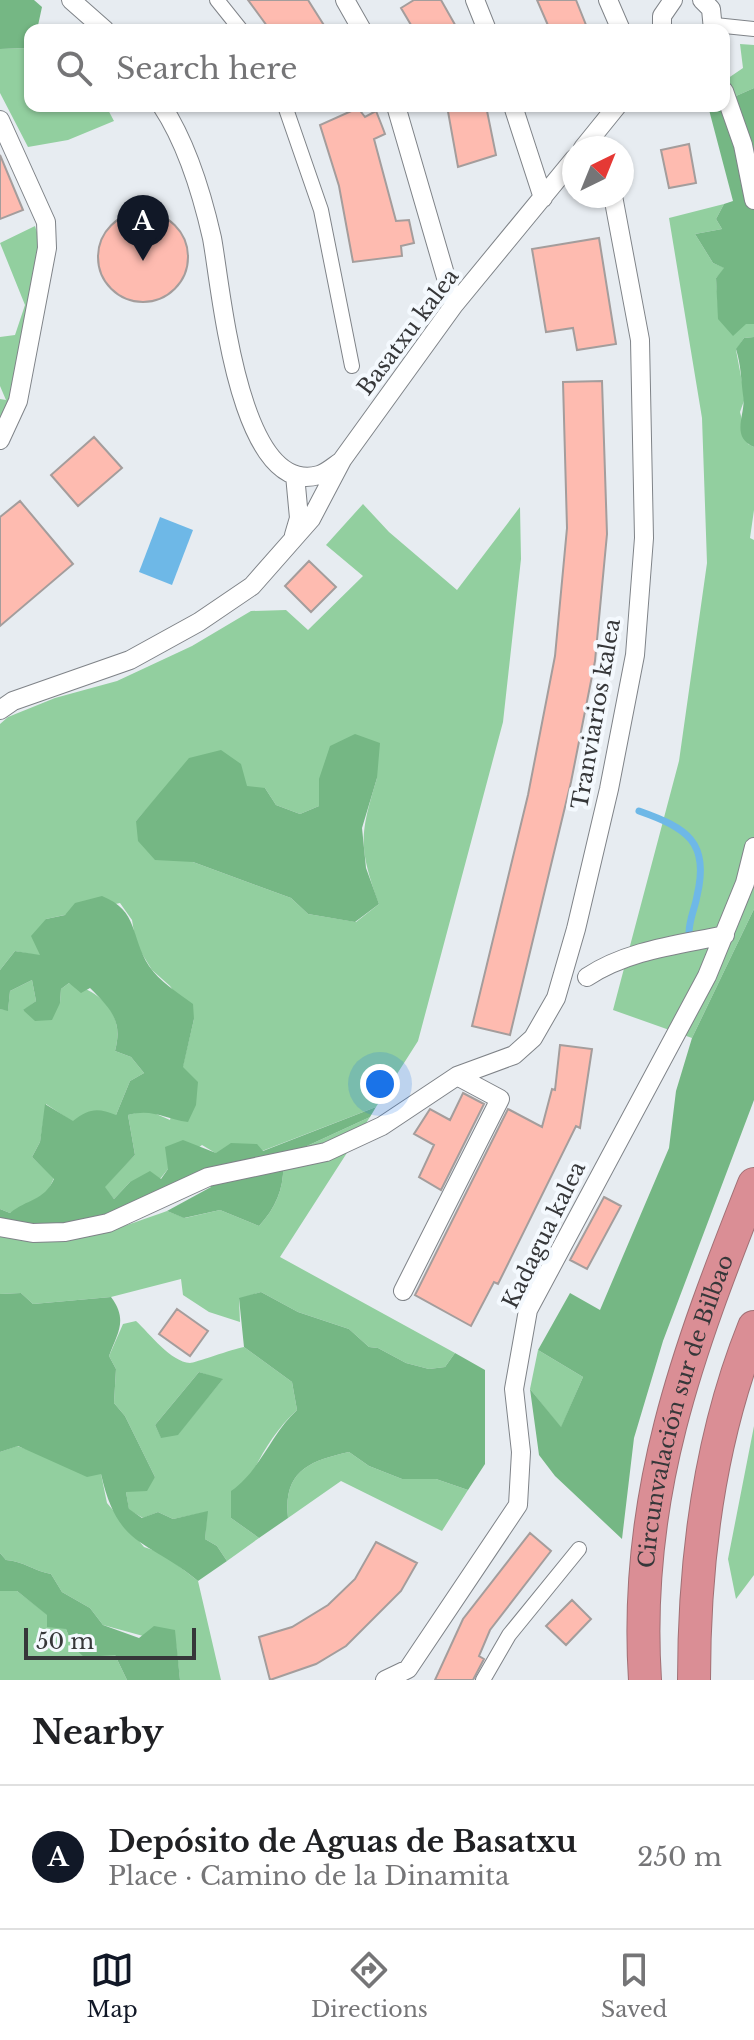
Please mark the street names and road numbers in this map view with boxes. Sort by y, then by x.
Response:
street label: Basatxu kalea [352,263,465,401]
street label: Tranviarios kalea [566,616,626,811]
street label: Kadagua kalea [497,1156,592,1313]
street label: Circunvalación sur de Bilbao [632,1251,739,1569]

